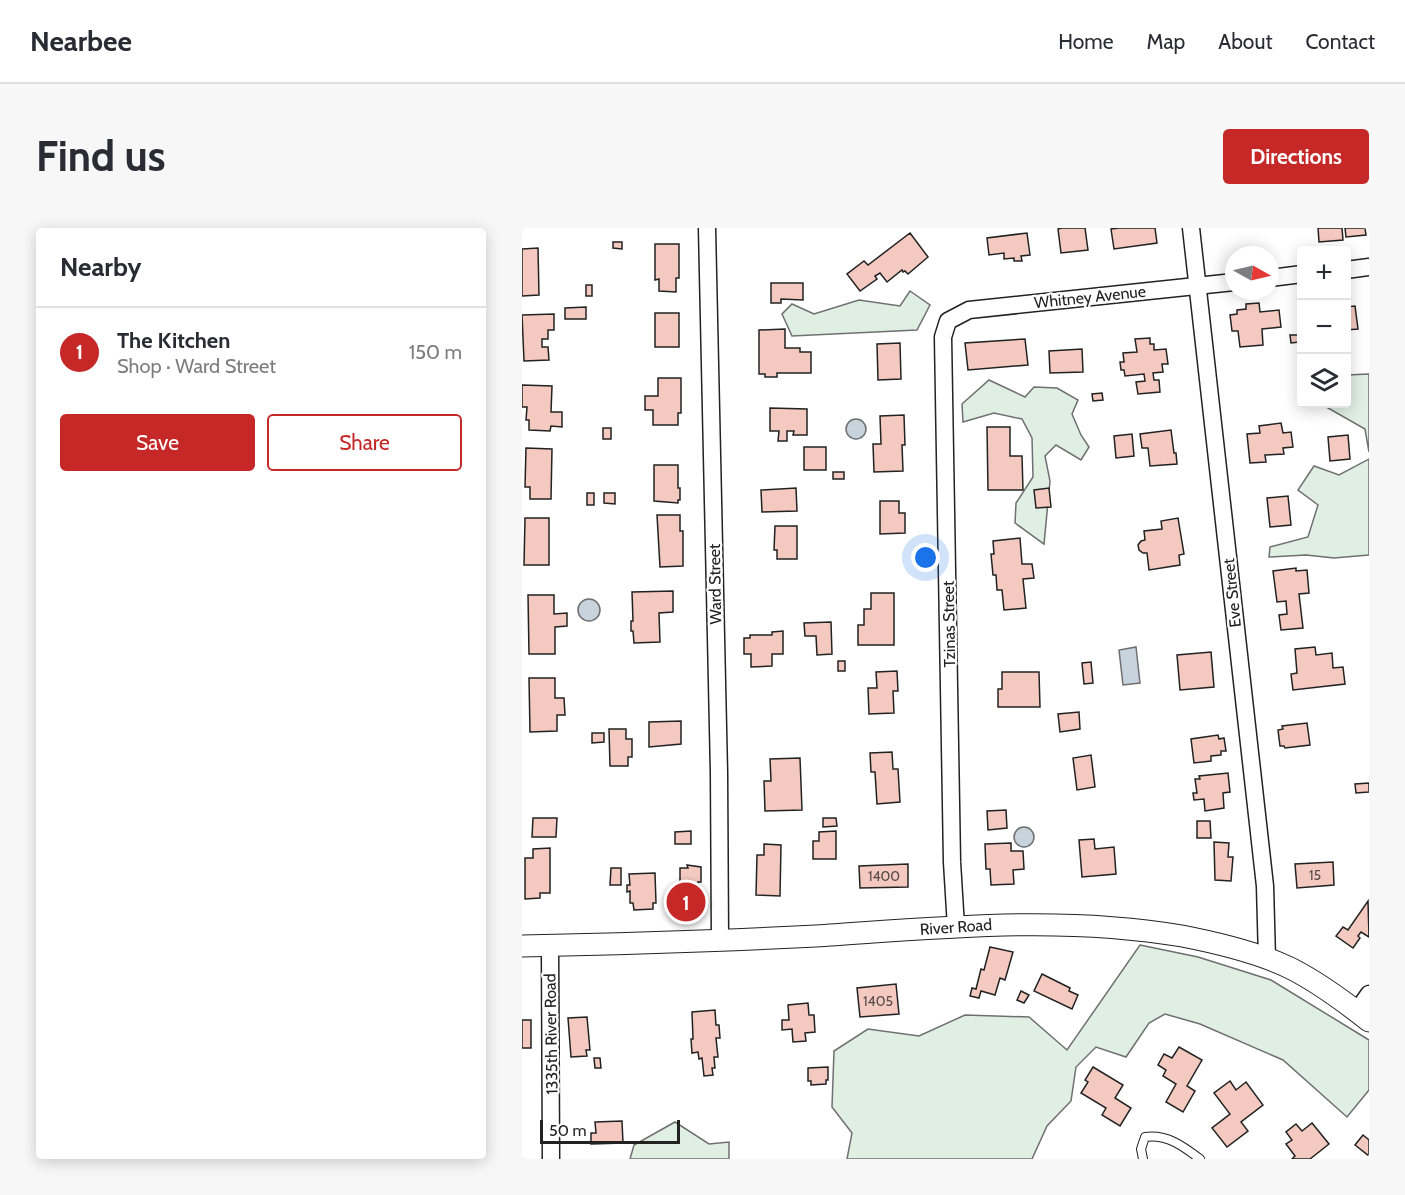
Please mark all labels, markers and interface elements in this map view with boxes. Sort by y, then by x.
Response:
text: Nearbee [30,24,132,58]
text: Home [1058,29,1114,54]
text: Map [1147,29,1185,54]
text: About [1218,29,1272,54]
text: Contact [1305,29,1375,54]
button: Directions [1223,129,1369,184]
text: Find us [36,130,165,182]
north arrow [1225,246,1279,300]
map controls [1297,246,1351,408]
button: + [1297,246,1351,300]
text: Nearby [60,251,141,283]
street label: Whitney Avenue [1033,282,1147,312]
button: − [1297,300,1351,354]
text: The Kitchen [117,327,230,354]
text: 1 [76,340,83,364]
text: 150 m [409,340,462,364]
text: Shop · Ward Street [117,354,276,378]
button: layers [1297,354,1351,408]
button: Save [60,414,255,471]
button: Share [267,414,462,471]
street label: Ward Street [705,543,725,624]
your location [911,543,940,572]
street label: Eve Street [1219,557,1245,628]
street label: Tzinas Street [939,580,959,667]
house number: 15 [1309,866,1321,884]
house number: 1400 [868,867,900,885]
pin: 1 [666,880,706,924]
street label: River Road [919,915,993,939]
street label: 1335th River Road [540,973,562,1095]
house number: 1405 [863,992,893,1010]
scale bar [540,1117,680,1144]
text: 50 m [549,1121,586,1140]

